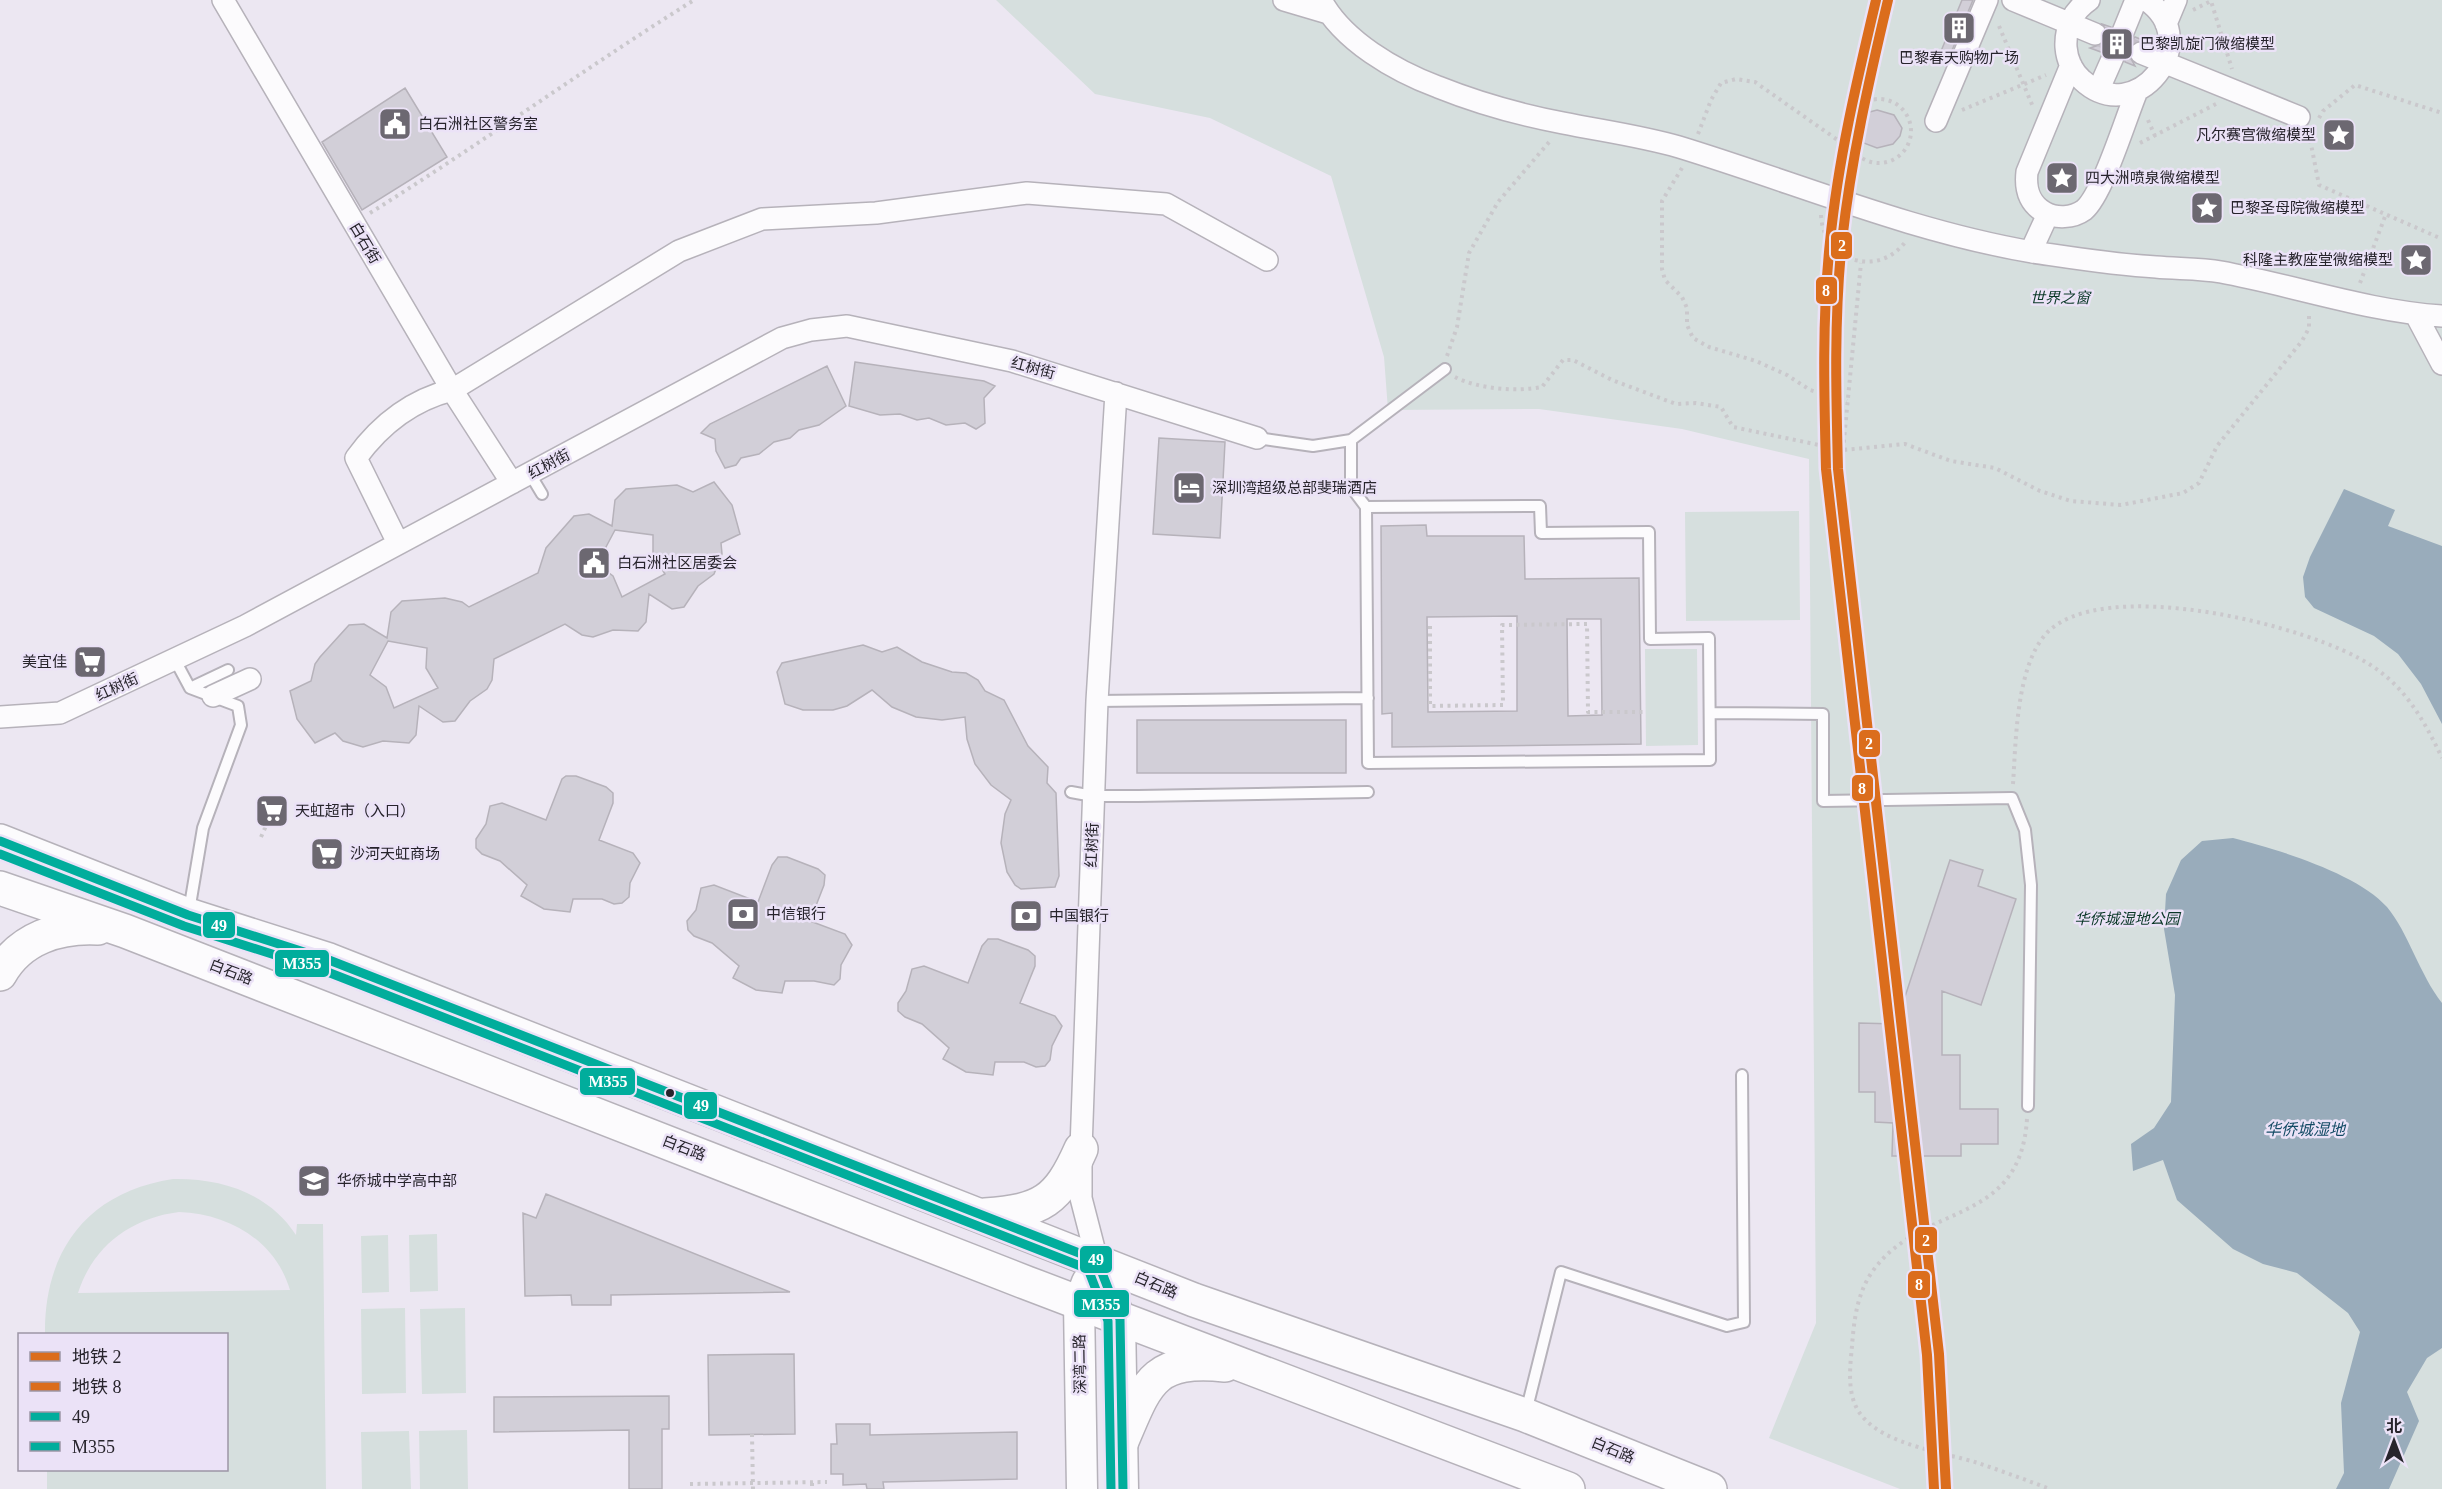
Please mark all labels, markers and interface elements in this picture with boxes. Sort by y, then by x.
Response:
building icon: 巴黎春天购物广场 [1941,10,1977,46]
building icon: 巴黎凯旋门微缩模型 [2099,26,2135,62]
place label: 巴黎凯旋门微缩模型 [2140,36,2275,52]
place label: 巴黎春天购物广场 [1899,50,2019,66]
public building icon: 白石洲社区警务室 [377,106,413,142]
place label: 白石洲社区警务室 [418,115,538,132]
place icon: 凡尔赛宫微缩模型 [2321,117,2357,153]
place label: 凡尔赛宫微缩模型 [2196,127,2316,143]
place icon: 四大洲喷泉微缩模型 [2044,160,2080,196]
place label: 四大洲喷泉微缩模型 [2085,169,2220,186]
place icon: 巴黎圣母院微缩模型 [2189,190,2225,226]
place label: 巴黎圣母院微缩模型 [2230,200,2365,216]
street label: 白石街 [347,220,383,266]
line badge: 2 [1830,231,1853,260]
text: 2 [1838,237,1846,254]
place icon: 科隆主教座堂微缩模型 [2398,242,2434,278]
place label: 科隆主教座堂微缩模型 [2243,252,2393,268]
line badge: 8 [1815,276,1838,305]
text: 8 [1822,282,1830,299]
park label: 世界之窗 [2030,290,2092,306]
street label: 红树街 [1009,353,1057,382]
street label: 红树街 [525,445,573,482]
hotel icon: 深圳湾超级总部斐瑞酒店 [1171,470,1207,506]
place label: 深圳湾超级总部斐瑞酒店 [1212,480,1377,496]
public building icon: 白石洲社区居委会 [576,545,612,581]
place label: 白石洲社区居委会 [617,554,737,571]
supermarket icon: 美宜佳 [72,644,108,680]
place label: 美宜佳 [22,654,67,670]
street label: 红树街 [93,669,141,704]
line badge: 2 [1858,729,1881,758]
text: 2 [1865,735,1873,752]
line badge: 8 [1851,774,1874,802]
text: 8 [1858,780,1866,797]
supermarket icon: 天虹超市（入口） [254,793,290,829]
place label: 天虹超市（入口） [295,803,415,819]
street label: 红树街 [1082,822,1101,868]
supermarket icon: 沙河天虹商场 [309,836,345,872]
place label: 沙河天虹商场 [350,846,440,862]
bank icon: 中信银行 [725,896,761,932]
bank icon: 中国银行 [1008,898,1044,934]
place label: 中信银行 [766,906,826,922]
place label: 中国银行 [1049,908,1109,924]
line badge: 49 [202,911,236,939]
park label: 华侨城湿地公园 [2074,911,2181,927]
text: 49 [211,917,227,934]
line badge: M355 [274,949,330,978]
text: M355 [282,955,322,972]
street label: 白石路 [207,956,255,988]
line badge: M355 [579,1067,636,1096]
text: M355 [588,1073,628,1090]
unlabelled marker [664,1087,676,1099]
line badge: 49 [683,1091,718,1120]
text: 49 [693,1097,709,1114]
water label: 华侨城湿地 [2265,1121,2347,1138]
street label: 白石路 [660,1132,708,1164]
school or university icon: 华侨城中学高中部 [296,1163,332,1199]
place label: 华侨城中学高中部 [337,1172,457,1189]
line badge: 2 [1914,1226,1938,1254]
text: 2 [1922,1232,1930,1249]
line badge: 49 [1079,1245,1113,1274]
text: 49 [1088,1251,1104,1268]
street label: 白石路 [1132,1269,1180,1301]
line badge: 8 [1907,1270,1931,1299]
text: 8 [1915,1276,1923,1293]
line badge: M355 [1073,1289,1130,1318]
text: M355 [1081,1296,1121,1313]
legend [18,1333,228,1471]
street label: 深湾二路 [1071,1334,1089,1394]
text: 地铁 2 [72,1347,122,1367]
text: 地铁 8 [72,1377,122,1397]
text: 49 [72,1407,90,1427]
north arrow [2364,1411,2424,1471]
text: 北 [2386,1418,2402,1435]
street label: 白石路 [1589,1434,1637,1466]
text: M355 [72,1437,115,1457]

